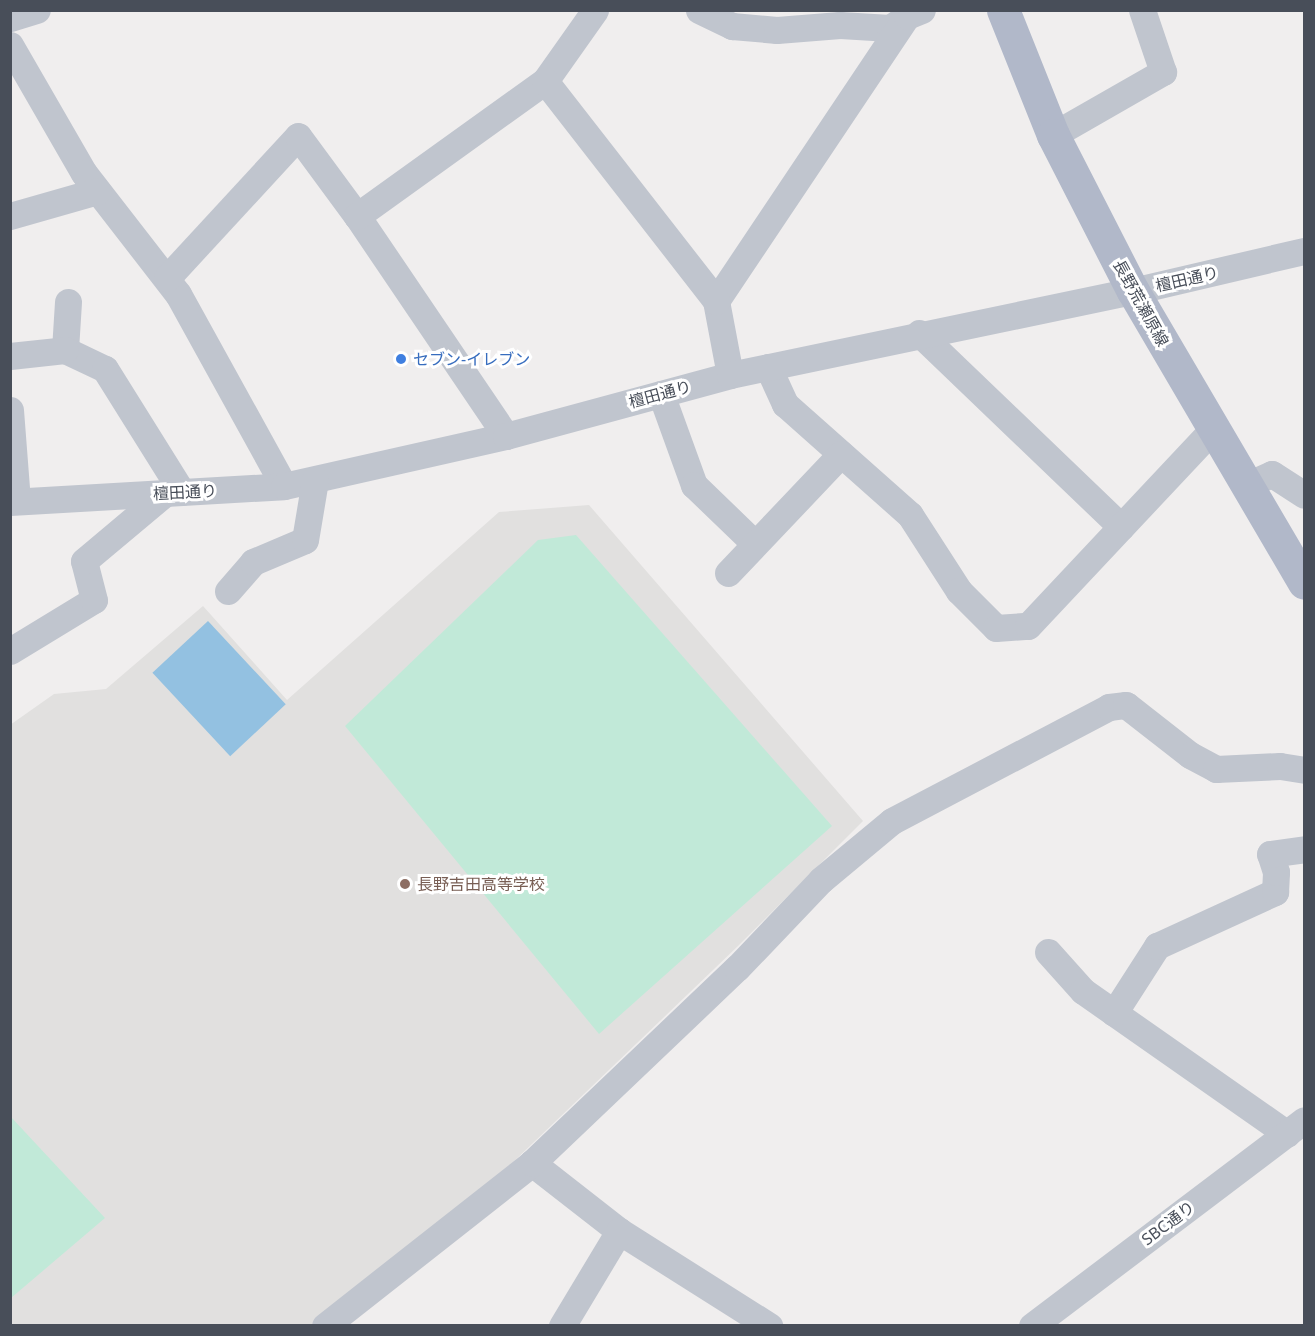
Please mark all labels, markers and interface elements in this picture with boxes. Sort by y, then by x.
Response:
street label: 長野荒瀬原線 [1109,256,1173,350]
street label: 檀田通り [1154,262,1220,296]
place label: セブン-イレブン [413,349,530,369]
marker: セブン-イレブン [394,352,408,366]
street label: 檀田通り [627,376,693,412]
street label: 檀田通り [153,481,217,503]
place label: 長野吉田高等学校 [417,874,545,894]
marker: 長野吉田高等学校 [398,877,412,891]
street label: SBC通り [1138,1197,1198,1249]

